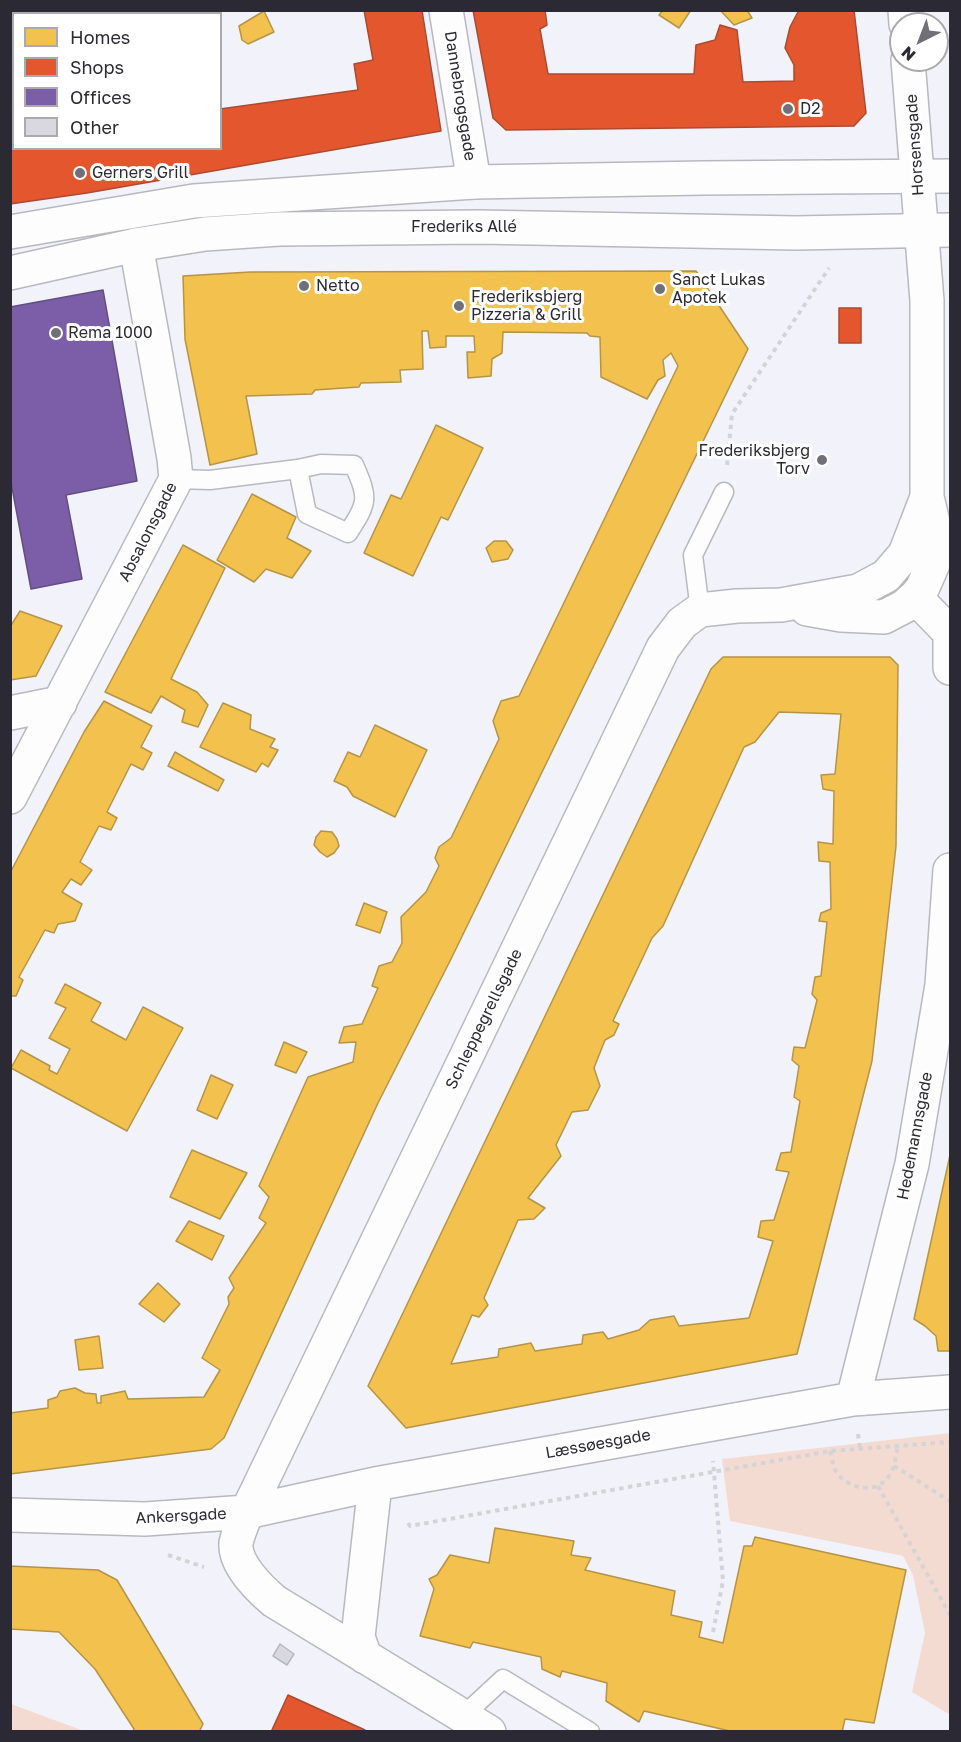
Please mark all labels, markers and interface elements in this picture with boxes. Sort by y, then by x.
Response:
legend [12,12,222,150]
north arrow [889,12,949,72]
text: Homes [70,26,130,48]
street label: Dannebrogsgade [440,30,480,162]
text: N [897,42,920,65]
text: Shops [70,56,124,78]
text: Offices [70,86,131,108]
street label: Horsensgade [902,93,928,197]
place label: D2 [800,99,820,119]
marker: D2 [781,102,795,116]
text: Other [70,116,119,138]
place label: Gerners Grill [92,163,189,183]
marker: Gerners Grill [73,166,87,180]
street label: Frederiks Allé [411,217,517,237]
place label: Sanct Lukas Apotek [672,270,765,308]
place label: Netto [316,276,360,296]
marker: Netto [297,279,311,293]
marker: Sanct Lukas Apotek [653,282,667,296]
place label: Frederiksbjerg Pizzeria & Grill [471,287,582,325]
marker: Frederiksbjerg Pizzeria & Grill [452,299,466,313]
place label: Rema 1000 [68,323,153,343]
marker: Rema 1000 [49,326,63,340]
place label: Frederiksbjerg Torv [699,441,810,479]
marker: Frederiksbjerg Torv [815,453,829,467]
street label: Absalonsgade [115,479,181,585]
street label: Schleppegrellsgade [442,946,526,1092]
street label: Hedemannsgade [893,1070,937,1202]
street label: Læssøesgade [544,1425,652,1463]
street label: Ankersgade [135,1504,227,1528]

